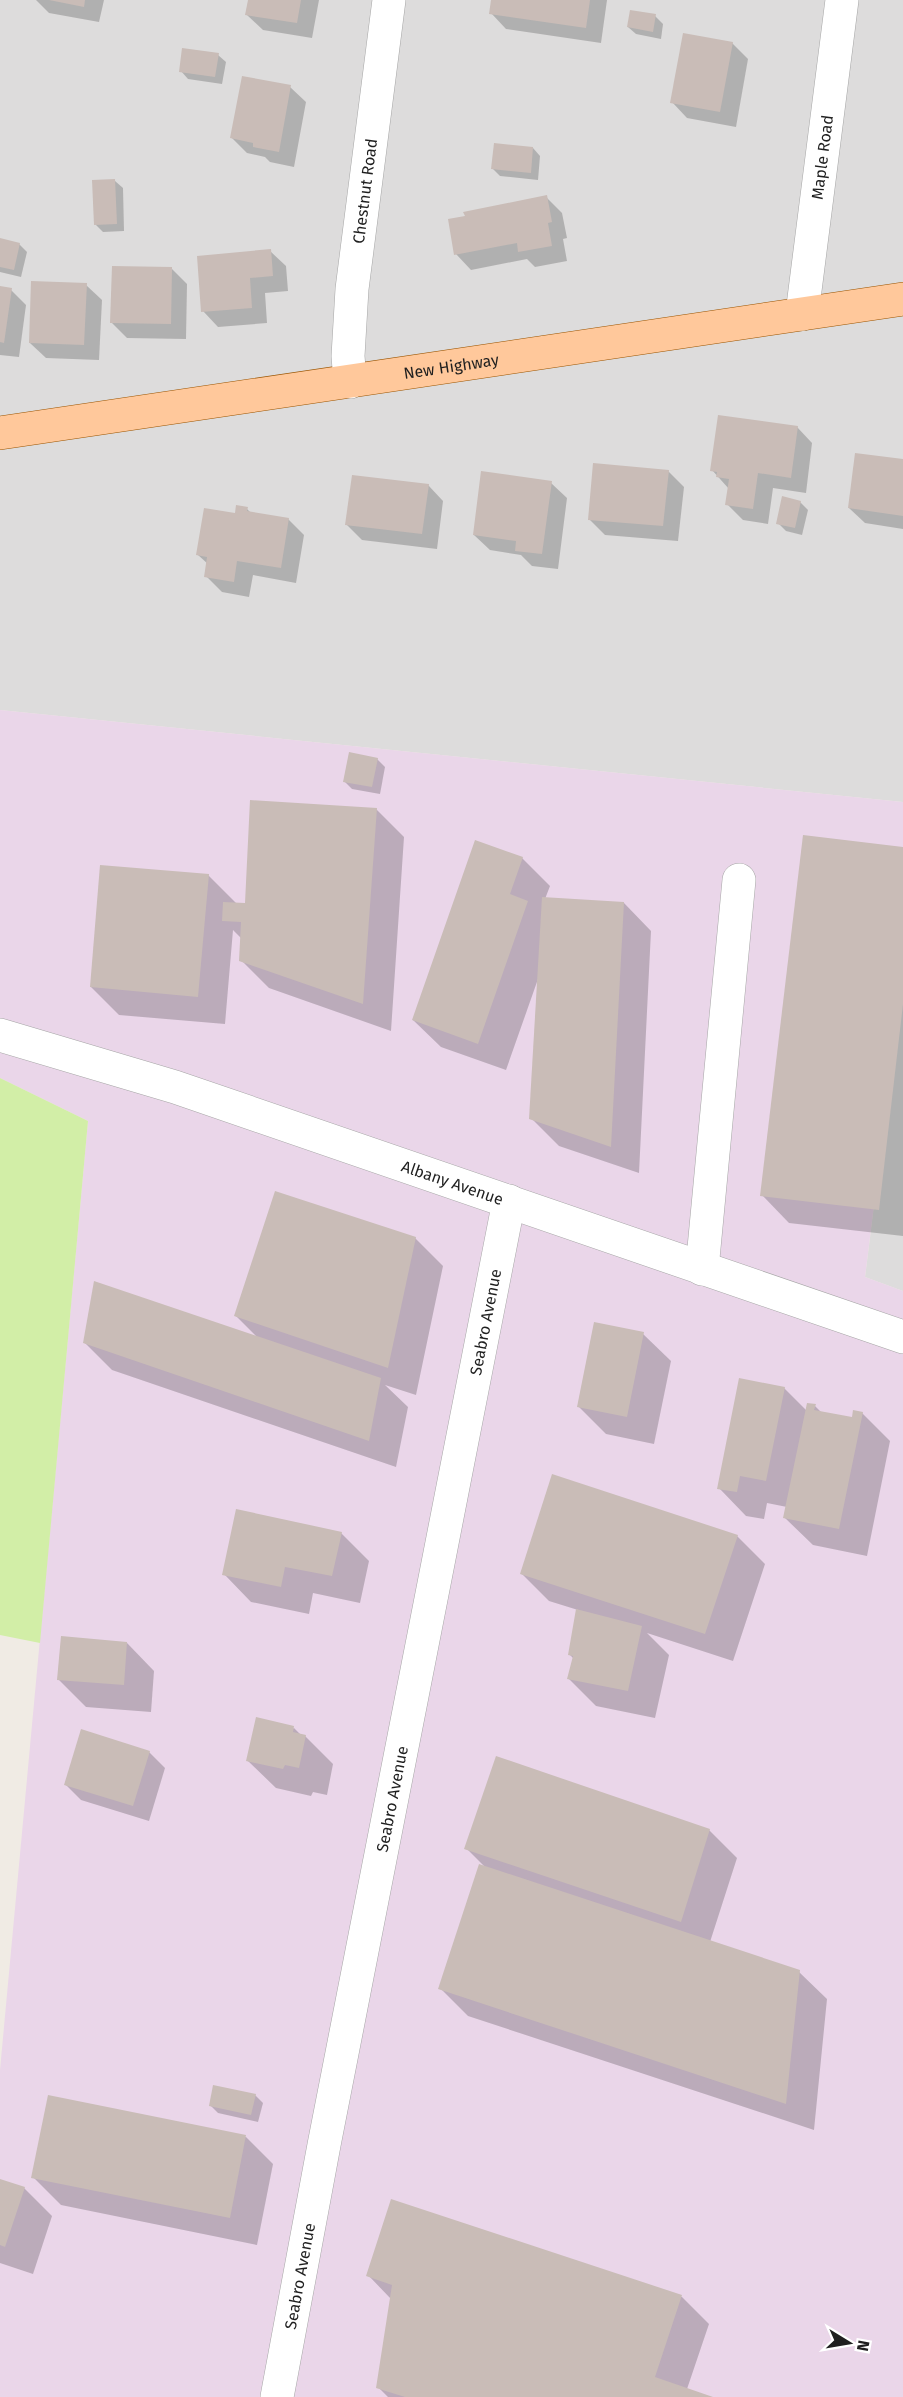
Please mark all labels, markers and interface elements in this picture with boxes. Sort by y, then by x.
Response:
street label: Maple Road [807,114,837,201]
street label: Chestnut Road [348,137,381,245]
street label: New Highway [402,350,500,383]
street label: Albany Avenue [399,1156,506,1209]
street label: Seabro Avenue [466,1267,505,1377]
street label: Seabro Avenue [372,1744,412,1854]
street label: Seabro Avenue [280,2221,319,2331]
north arrow [819,2313,879,2373]
text: N [853,2339,874,2353]

